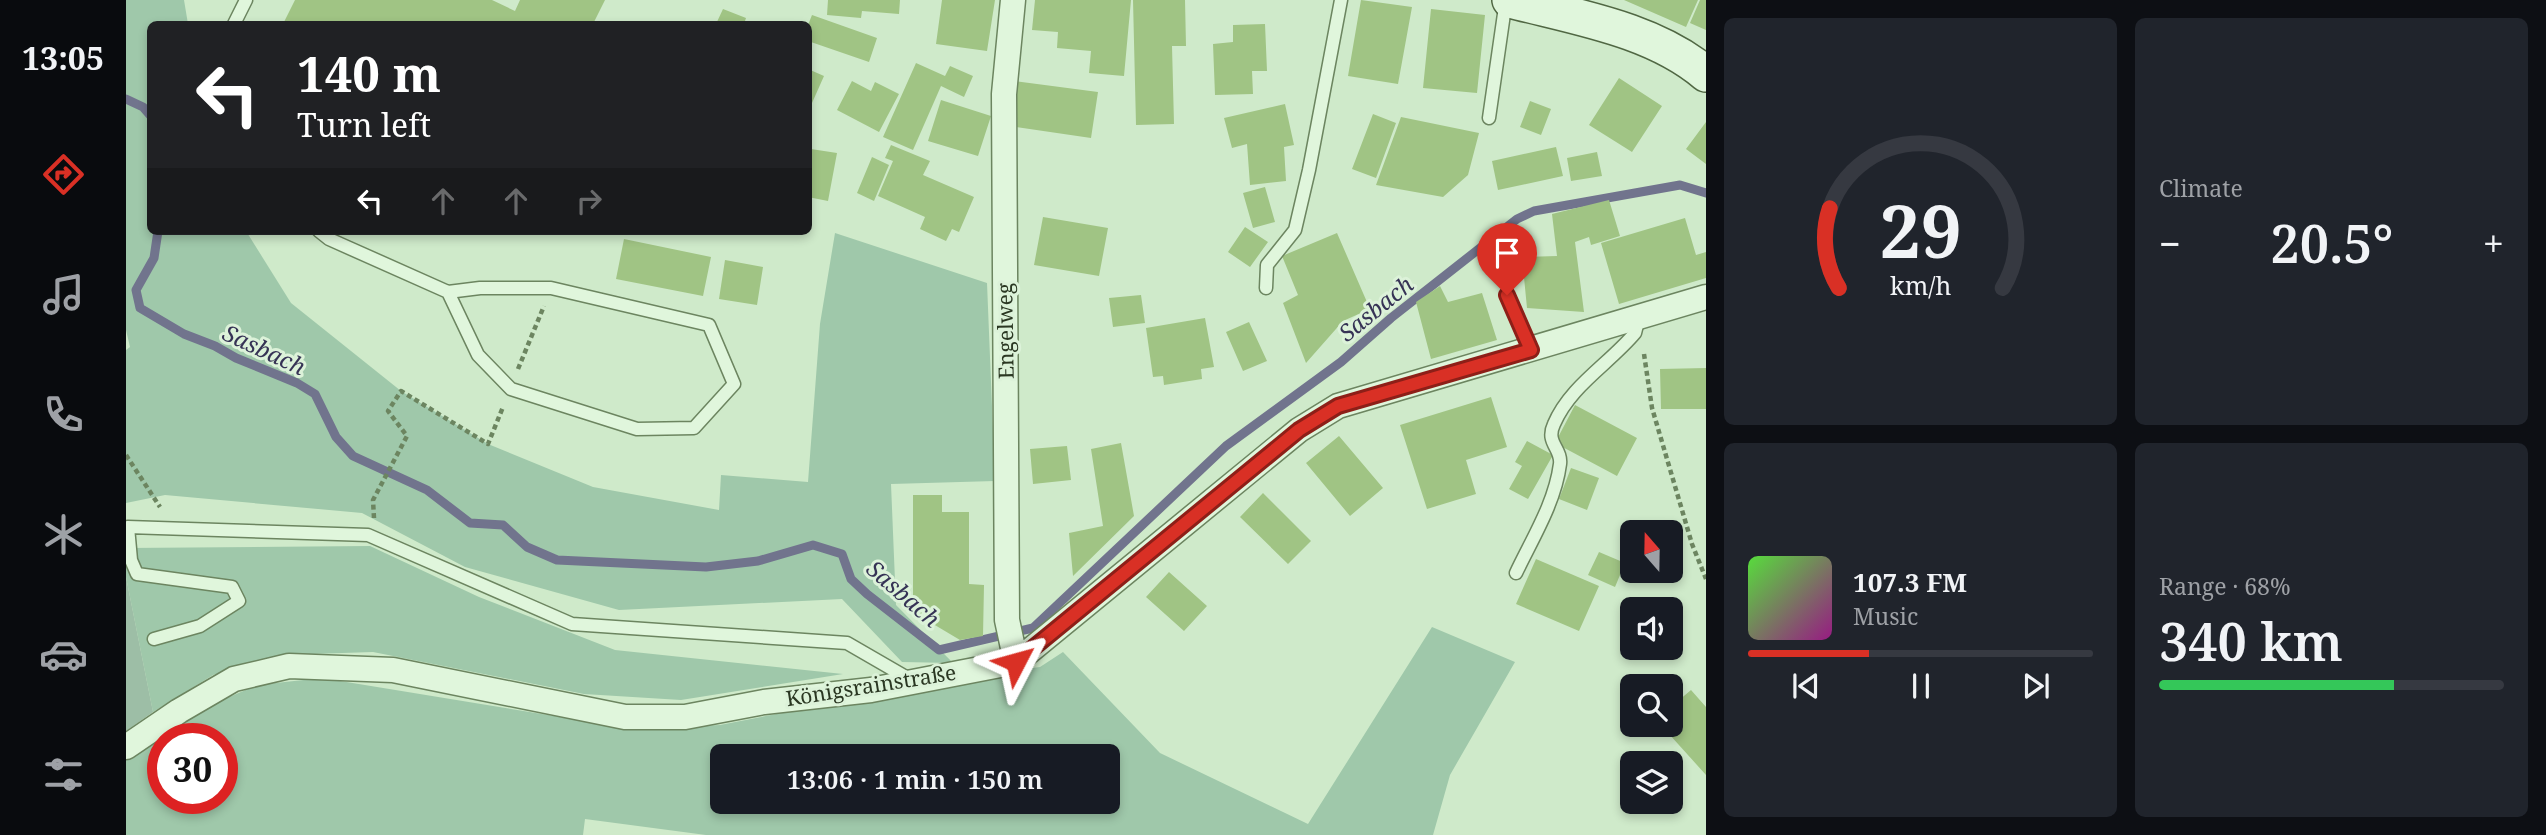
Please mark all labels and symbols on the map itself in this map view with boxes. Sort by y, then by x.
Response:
pin [1477,223,1537,295]
water label: Sasbach [1331,268,1420,348]
street label: Engelweg [990,282,1020,379]
water label: Sasbach [218,316,311,382]
north arrow [1620,520,1684,583]
water label: Sasbach [860,552,947,634]
position arrow [979,625,1053,699]
street label: Königsrainstraße [784,658,958,712]
speed limit sign: 30 [147,723,238,814]

